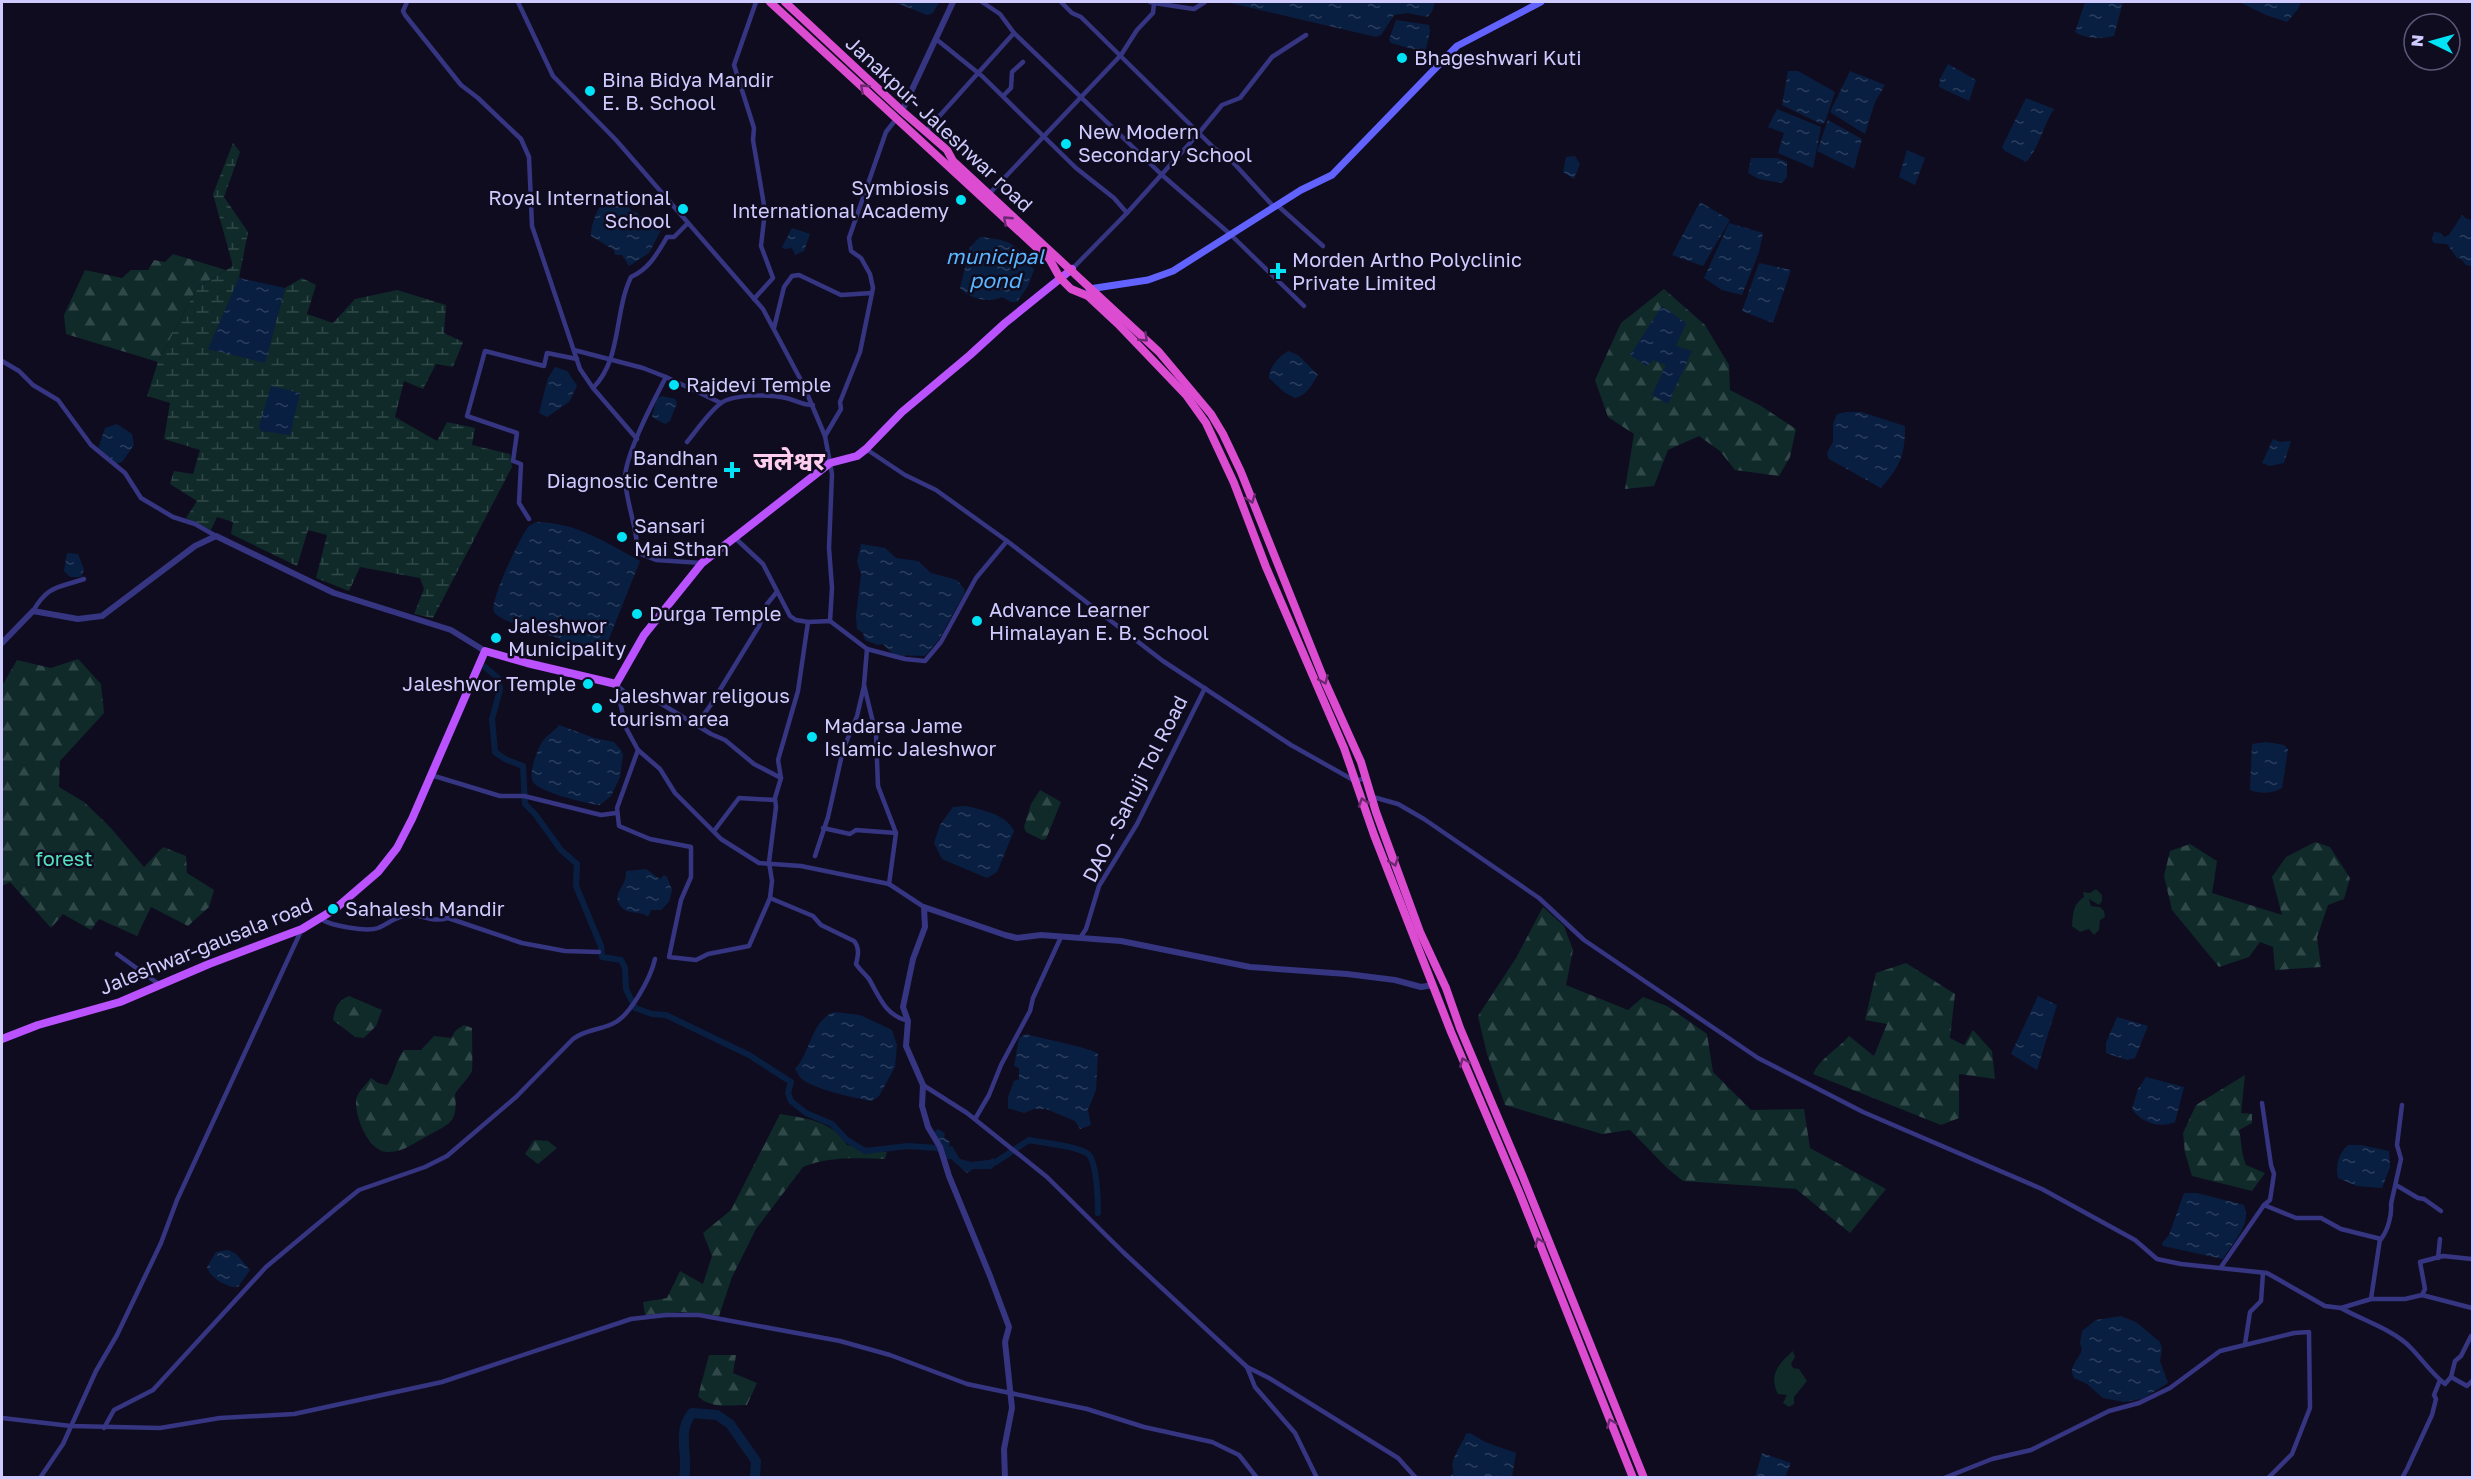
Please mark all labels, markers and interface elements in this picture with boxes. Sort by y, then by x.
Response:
north arrow [2402,12,2462,72]
street label: Janakpur- Jaleshwar road [841,30,1038,216]
text: N [2407,34,2428,48]
place label: Bhageshwari Kuti [1414,45,1582,69]
marker: Bhageshwari Kuti [1395,51,1409,65]
place label: Bina Bidya Mandir E. B. School [602,67,774,114]
marker: Bina Bidya Mandir E. B. School [583,84,597,98]
one-way arrow [860,84,870,95]
place label: New Modern Secondary School [1078,119,1252,166]
marker: New Modern Secondary School [1059,137,1073,151]
place label: Symbiosis International Academy [732,175,949,222]
place label: Royal International School [488,185,671,232]
marker: Symbiosis International Academy [954,193,968,207]
marker: Royal International School [676,202,690,216]
one-way arrow [1003,217,1014,228]
water label: municipal pond [946,243,1045,293]
place label: Morden Artho Polyclinic Private Limited [1292,247,1522,294]
marker: Morden Artho Polyclinic Private Limited [1269,262,1287,280]
one-way arrow [1137,331,1148,342]
place label: Rajdevi Temple [686,372,831,396]
marker: Rajdevi Temple [667,378,681,392]
place label: Bandhan Diagnostic Centre [546,445,718,492]
district label: जलेश्वर [753,445,825,476]
marker: Bandhan Diagnostic Centre [723,461,741,479]
one-way arrow [1244,493,1256,504]
place label: Sansari Mai Sthan [634,513,729,560]
marker: Sansari Mai Sthan [615,530,629,544]
place label: Advance Learner Himalayan E. B. School [989,597,1209,644]
place label: Durga Temple [649,601,781,625]
marker: Durga Temple [630,607,644,621]
place label: Jaleshwor Municipality [508,613,626,660]
marker: Advance Learner Himalayan E. B. School [970,614,984,628]
marker: Jaleshwor Municipality [489,631,503,645]
place label: Jaleshwor Temple [402,671,576,695]
one-way arrow [1317,673,1329,684]
marker: Jaleshwor Temple [581,677,595,691]
place label: Jaleshwar religous tourism area [609,683,790,730]
street label: DAO - Sahuji Tol Road [1077,691,1192,886]
marker: Jaleshwar religous tourism area [590,701,604,715]
place label: Madarsa Jame Islamic Jaleshwor [824,713,996,760]
marker: Madarsa Jame Islamic Jaleshwor [805,730,819,744]
one-way arrow [1357,797,1370,808]
park label: forest [36,846,92,870]
one-way arrow [1387,855,1399,866]
street label: Jaleshwar-gausala road [96,891,316,999]
place label: Sahalesh Mandir [345,896,505,920]
marker: Sahalesh Mandir [326,902,340,916]
one-way arrow [1459,1057,1471,1068]
one-way arrow [1534,1237,1546,1248]
one-way arrow [1606,1419,1618,1430]

